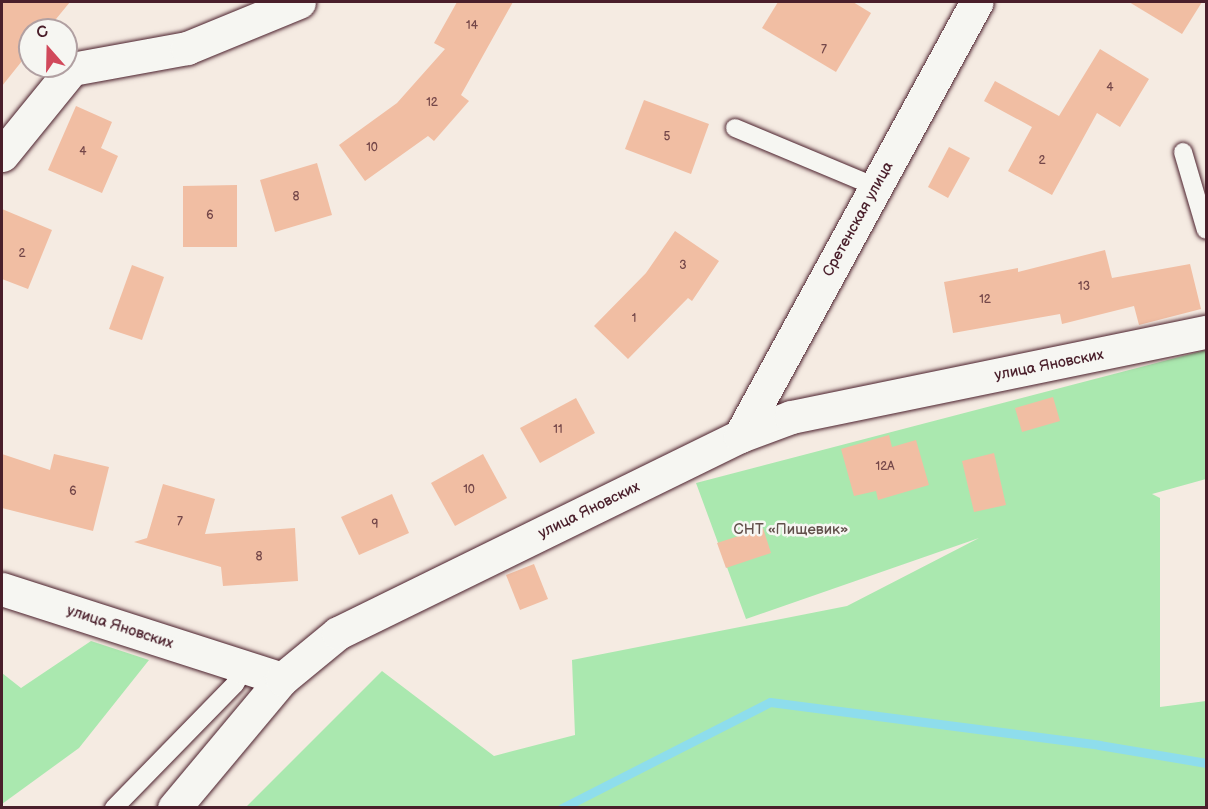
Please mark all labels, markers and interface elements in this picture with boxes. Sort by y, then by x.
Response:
north arrow [18,18,78,78]
house number: 14 [466,19,478,33]
text: С [34,22,51,43]
house number: 7 [821,43,827,57]
house number: 4 [1106,81,1114,95]
house number: 12 [426,96,438,110]
house number: 5 [664,130,670,144]
house number: 10 [366,141,378,155]
house number: 4 [79,145,87,159]
house number: 2 [1038,154,1046,168]
street label: Сретенская улица [819,158,897,280]
house number: 8 [293,190,299,204]
house number: 6 [206,209,214,223]
house number: 2 [18,247,26,261]
house number: 3 [679,259,687,273]
house number: 13 [1078,280,1090,294]
house number: 12 [979,293,991,307]
house number: 1 [632,312,636,326]
street label: улица Яновских [993,346,1105,384]
house number: 11 [553,423,563,437]
house number: 12А [876,460,894,474]
street label: улица Яновских [535,478,643,542]
house number: 10 [463,483,475,497]
house number: 6 [69,485,77,499]
house number: 7 [177,515,183,529]
house number: 9 [372,518,378,532]
park label: СНТ «Пищевик» [734,521,848,539]
house number: 8 [256,550,262,564]
street label: улица Яновских [65,601,175,653]

